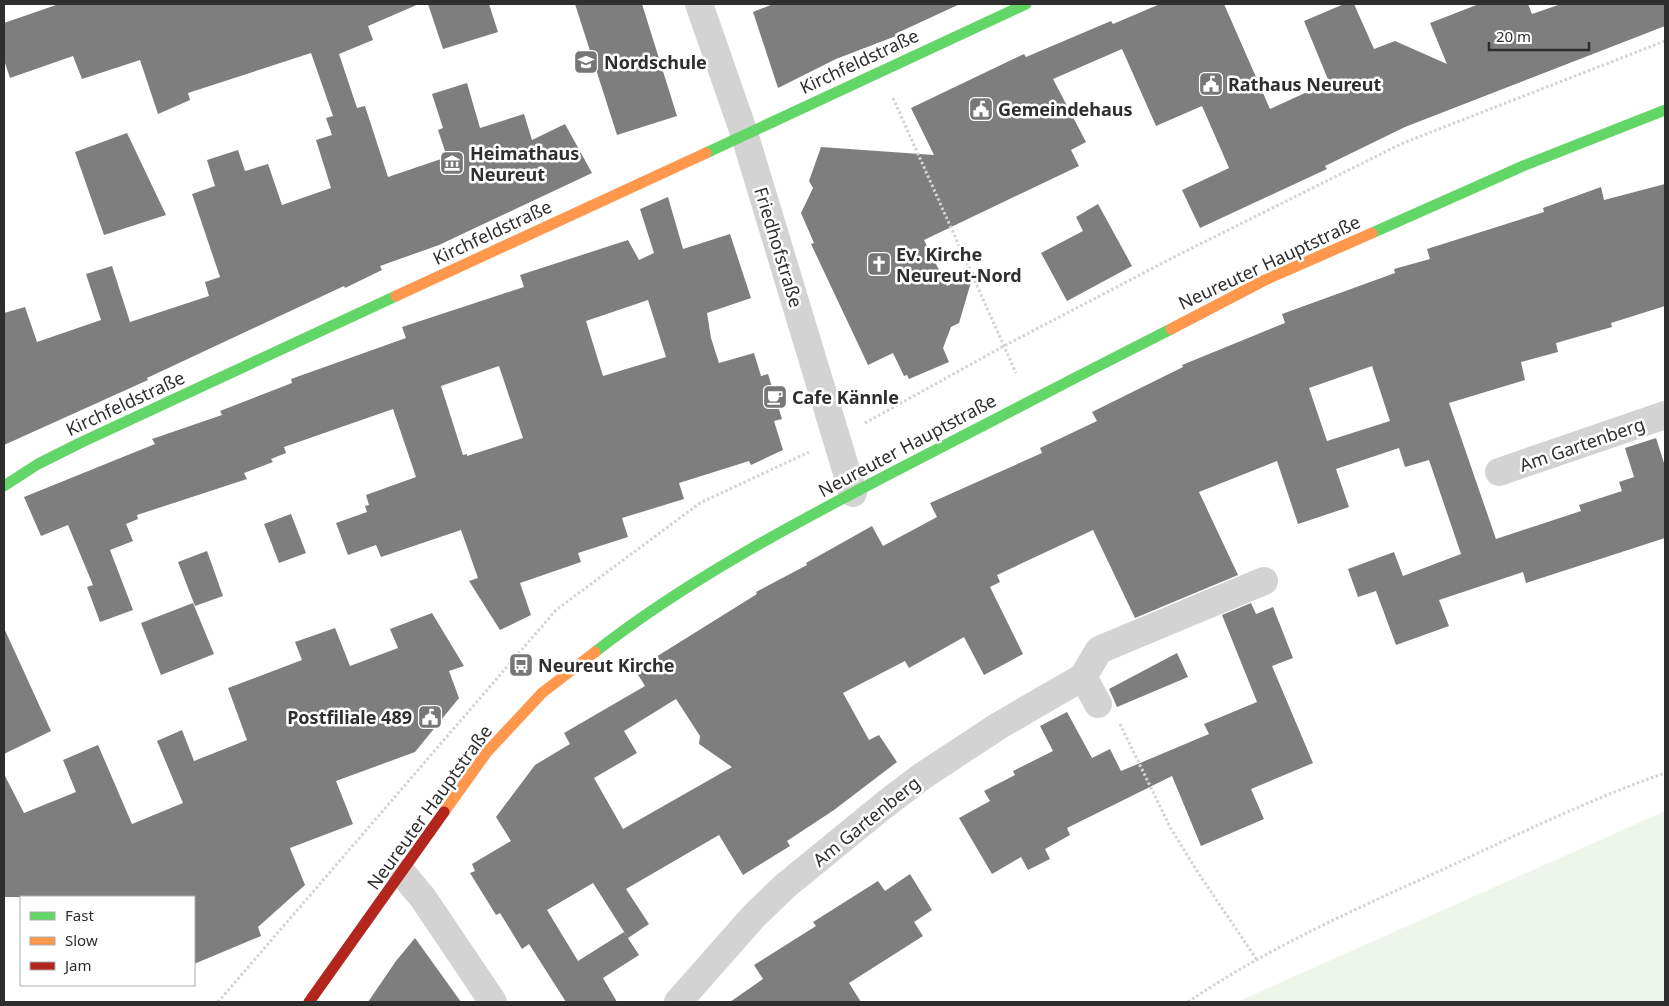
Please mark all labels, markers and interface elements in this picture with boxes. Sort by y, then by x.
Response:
scale bar [1489,20,1589,52]
street label: Kirchfeldstraße [796,23,922,99]
text: 20 m [1496,26,1531,46]
school or university icon: Nordschule [573,49,599,75]
place label: Nordschule [604,50,707,74]
public building icon: Rathaus Neureut [1198,71,1224,97]
place label: Rathaus Neureut [1228,72,1382,96]
public building icon: Gemeindehaus [968,96,994,122]
place label: Gemeindehaus [998,97,1133,121]
place label: Heimathaus Neureut [470,141,579,186]
museum icon: Heimathaus Neureut [439,150,465,176]
street label: Friedhofstraße [749,184,809,310]
street label: Kirchfeldstraße [429,194,555,270]
street label: Neureuter Hauptstraße [1174,209,1364,315]
place label: Ev. Kirche Neureut-Nord [896,242,1022,287]
church icon: Ev. Kirche Neureut-Nord [866,251,892,277]
street label: Kirchfeldstraße [62,365,188,441]
cafe icon: Cafe Kännle [762,384,788,410]
place label: Cafe Kännle [792,385,899,409]
street label: Neureuter Hauptstraße [814,388,1000,502]
street label: Am Gartenberg [1516,411,1648,477]
bus stop icon: Neureut Kirche [508,652,534,678]
place label: Neureut Kirche [538,653,674,677]
public building icon: Postfiliale 489 [417,704,443,730]
place label: Postfiliale 489 [287,705,412,729]
street label: Neureuter Hauptstraße [361,720,497,894]
street label: Am Gartenberg [808,770,924,872]
legend [20,896,195,986]
text: Fast [65,905,94,925]
text: Slow [65,930,98,950]
text: Jam [63,955,92,975]

